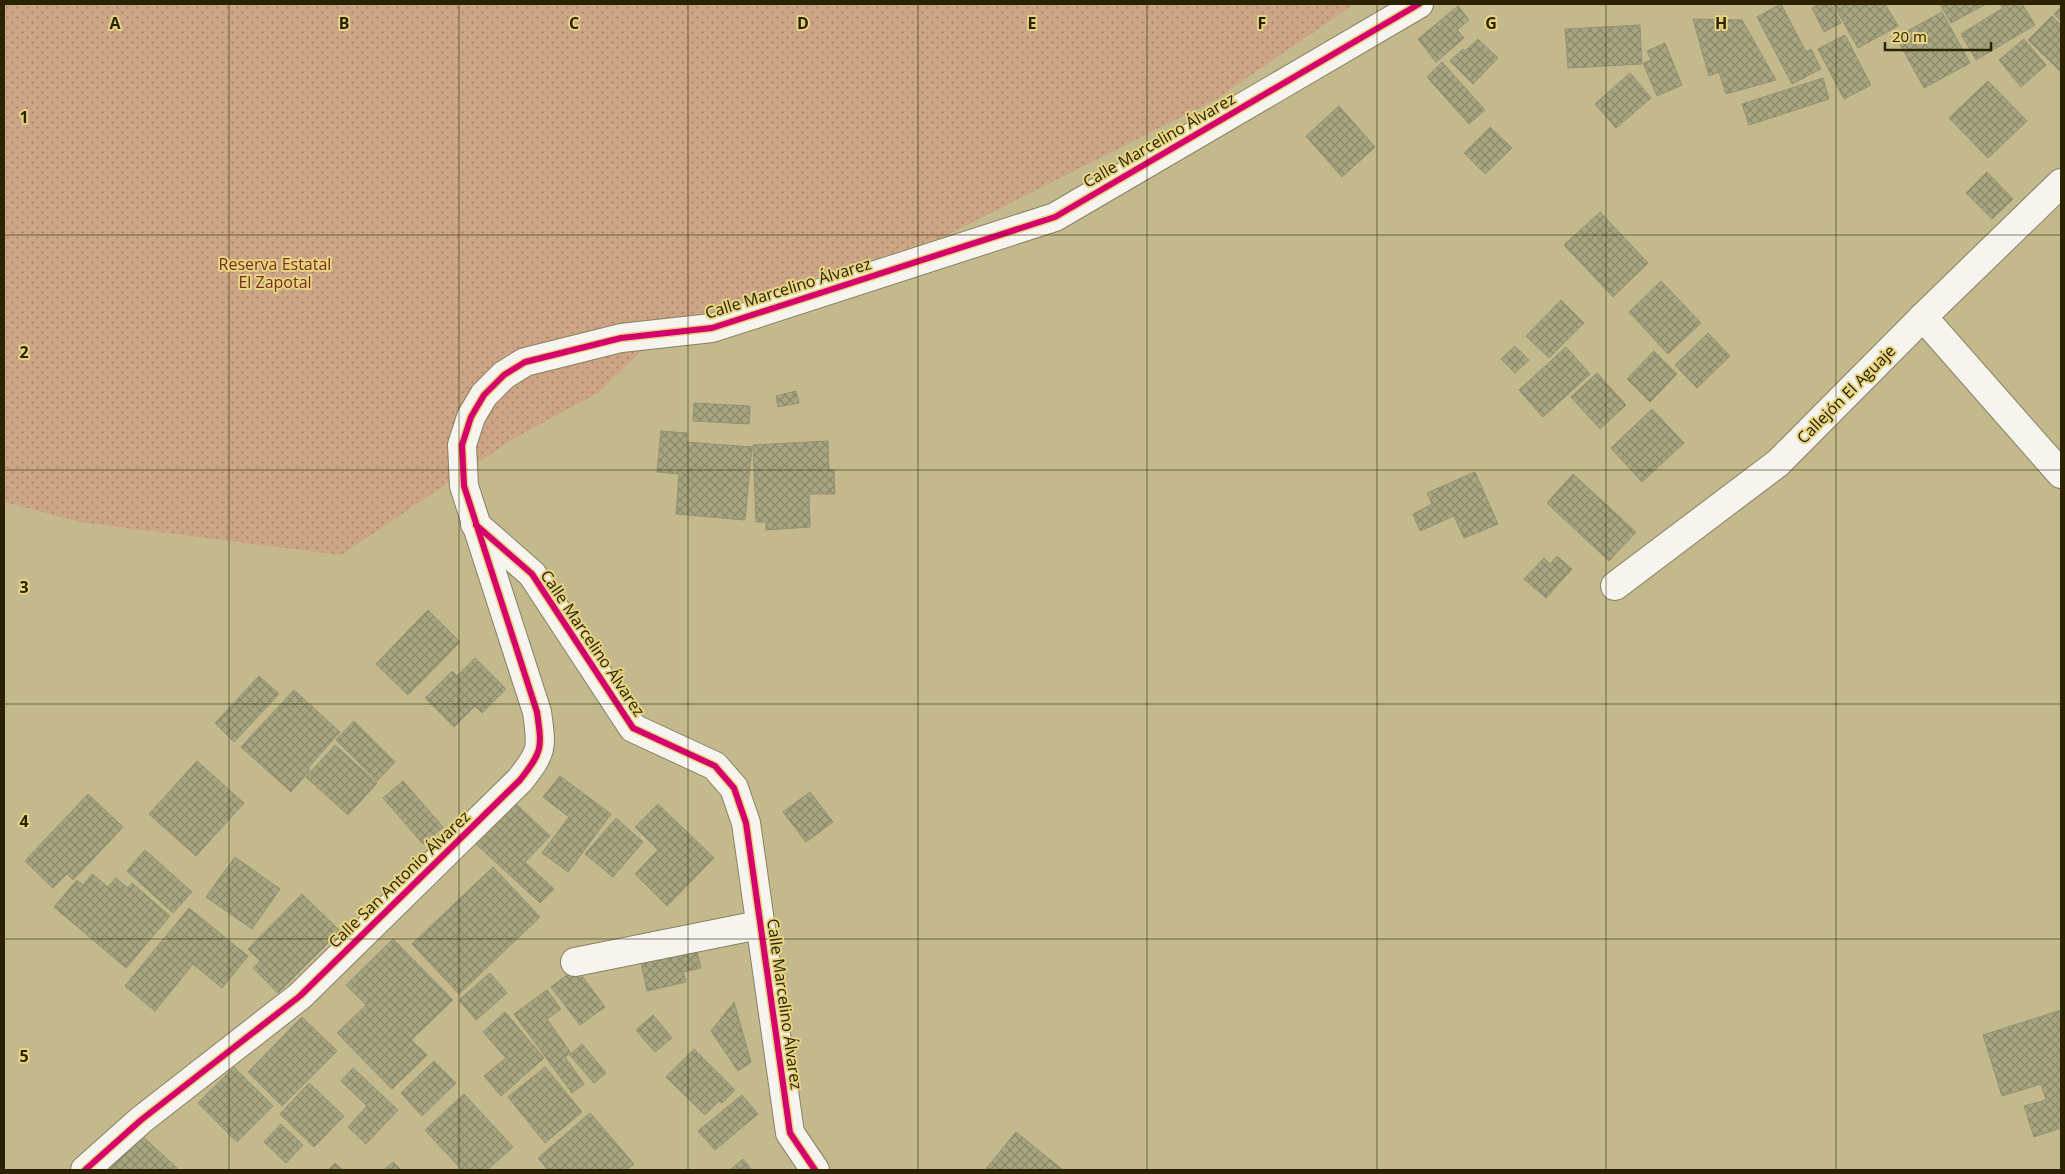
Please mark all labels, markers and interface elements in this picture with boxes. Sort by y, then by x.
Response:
text: A [109,12,121,34]
text: B [339,12,349,34]
text: C [569,12,579,34]
text: D [797,12,809,34]
text: E [1028,12,1037,34]
text: F [1258,12,1266,34]
text: G [1485,12,1497,34]
text: H [1715,12,1727,34]
scale bar [1885,20,1991,52]
text: 20 m [1892,26,1927,46]
street label: Calle Marcelino Álvarez [1079,87,1239,193]
text: 1 [19,106,29,128]
street label: Calle Marcelino Álvarez [702,252,874,324]
park label: Reserva Estatal El Zapotal [219,253,331,293]
street label: Callejón El Aguaje [1792,340,1900,448]
text: 2 [19,341,29,363]
street label: Calle Marcelino Álvarez [536,565,650,721]
text: 3 [19,576,29,598]
street label: Calle San Antonio Álvarez [323,806,475,952]
text: 4 [19,810,29,832]
street label: Calle Marcelino Álvarez [762,917,808,1091]
text: 5 [19,1045,29,1067]

